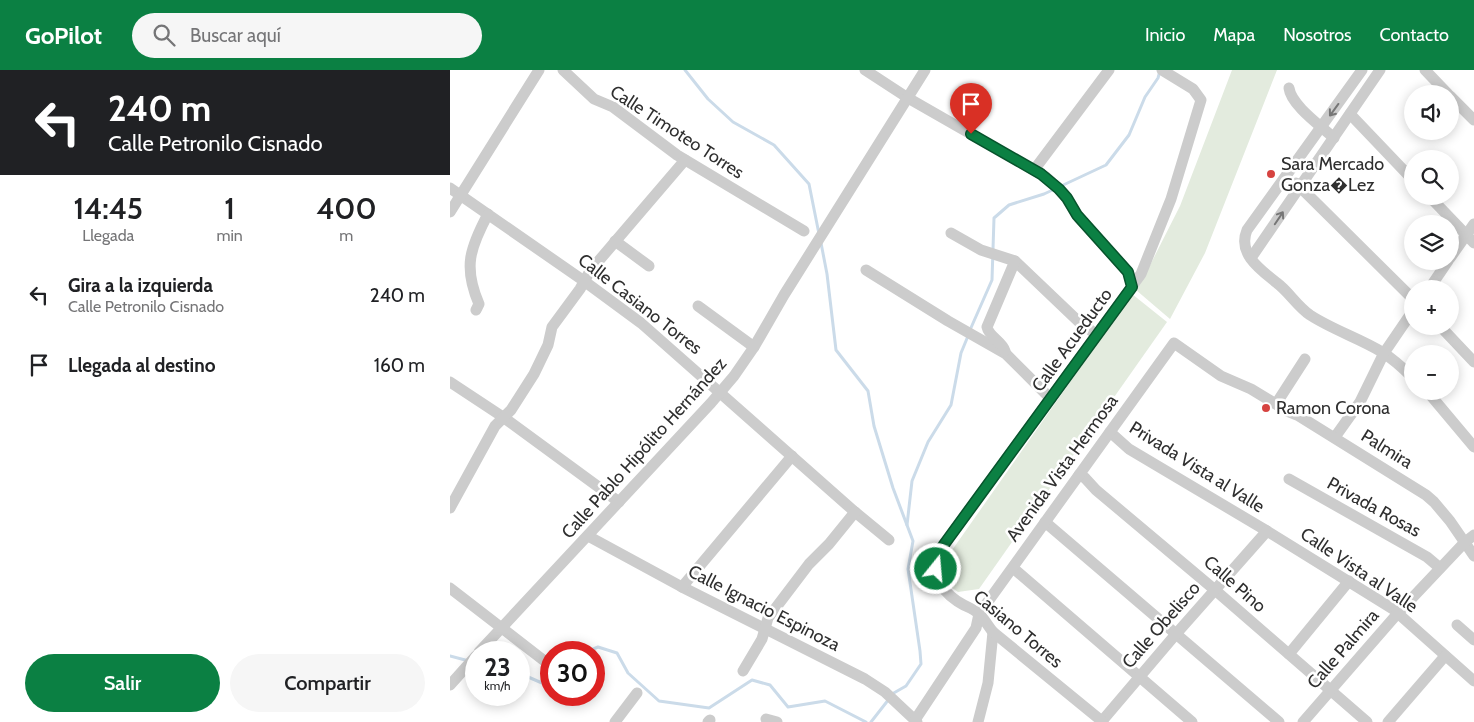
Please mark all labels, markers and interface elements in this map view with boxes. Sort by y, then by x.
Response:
search box [132,13,482,58]
text: GoPilot [25,21,102,50]
icon: search [150,21,178,49]
text: Buscar aquí [190,24,281,47]
text: Inicio [1145,24,1185,46]
text: Mapa [1213,24,1255,46]
text: Nosotros [1283,24,1352,46]
text: Contacto [1380,24,1449,46]
street label: Calle Timoteo Torres [606,80,748,184]
pin [950,83,992,134]
map controls [1404,85,1459,400]
button: sound [1404,85,1459,140]
text: 240 m [108,87,211,130]
icon: left [25,90,90,155]
icon: arrive [957,90,985,118]
one-way arrow [1329,102,1339,116]
text: Calle Petronilo Cisnado [108,130,323,157]
button: search [1404,150,1459,205]
place label: Sara Mercado Gonza�Lez [1281,153,1384,196]
marker: Sara Mercado Gonza�Lez [1265,168,1277,180]
text: 14:45 [73,190,143,227]
text: 1 [224,190,235,227]
text: 400 [316,190,377,227]
one-way arrow [1274,211,1284,225]
button: layers [1404,215,1459,270]
text: Llegada [82,226,134,245]
text: min [216,226,243,245]
text: m [339,226,353,245]
street label: Calle Casiano Torres [574,249,706,359]
text: Gira a la izquierda [68,274,213,297]
button: + [1404,280,1459,335]
icon: left [25,281,53,309]
text: 240 m [370,284,425,307]
street label: Calle Acueducto [1027,284,1117,396]
text: Calle Petronilo Cisnado [68,297,224,316]
button: − [1404,345,1459,400]
icon: arrive [25,351,53,379]
street label: Calle Pablo Hipólito Hernández [557,352,732,543]
text: Llegada al destino [68,354,215,377]
text: 160 m [374,354,425,377]
street label: Avenida Vista Hermosa [1001,390,1123,546]
place label: Ramon Corona [1276,397,1390,419]
marker: Ramon Corona [1260,402,1272,414]
street label: Privada Vista al Valle [1125,417,1269,517]
street label: Palmira [1357,425,1417,474]
street label: Privada Rosas [1323,472,1425,542]
street label: Calle Vista al Valle [1296,523,1422,617]
position arrow [909,542,961,594]
street label: Calle Pino [1199,551,1271,617]
street label: Calle Ignacio Espinoza [684,560,844,656]
street label: Calle Obelisco [1117,577,1205,673]
street label: Casiano Torres [969,585,1067,673]
street label: Calle Palmira [1303,604,1384,693]
speed limit sign: 30 [540,641,605,706]
text: 23 [484,652,511,682]
button: Salir [25,654,220,712]
button: Compartir [230,654,425,712]
text: km/h [484,678,511,693]

